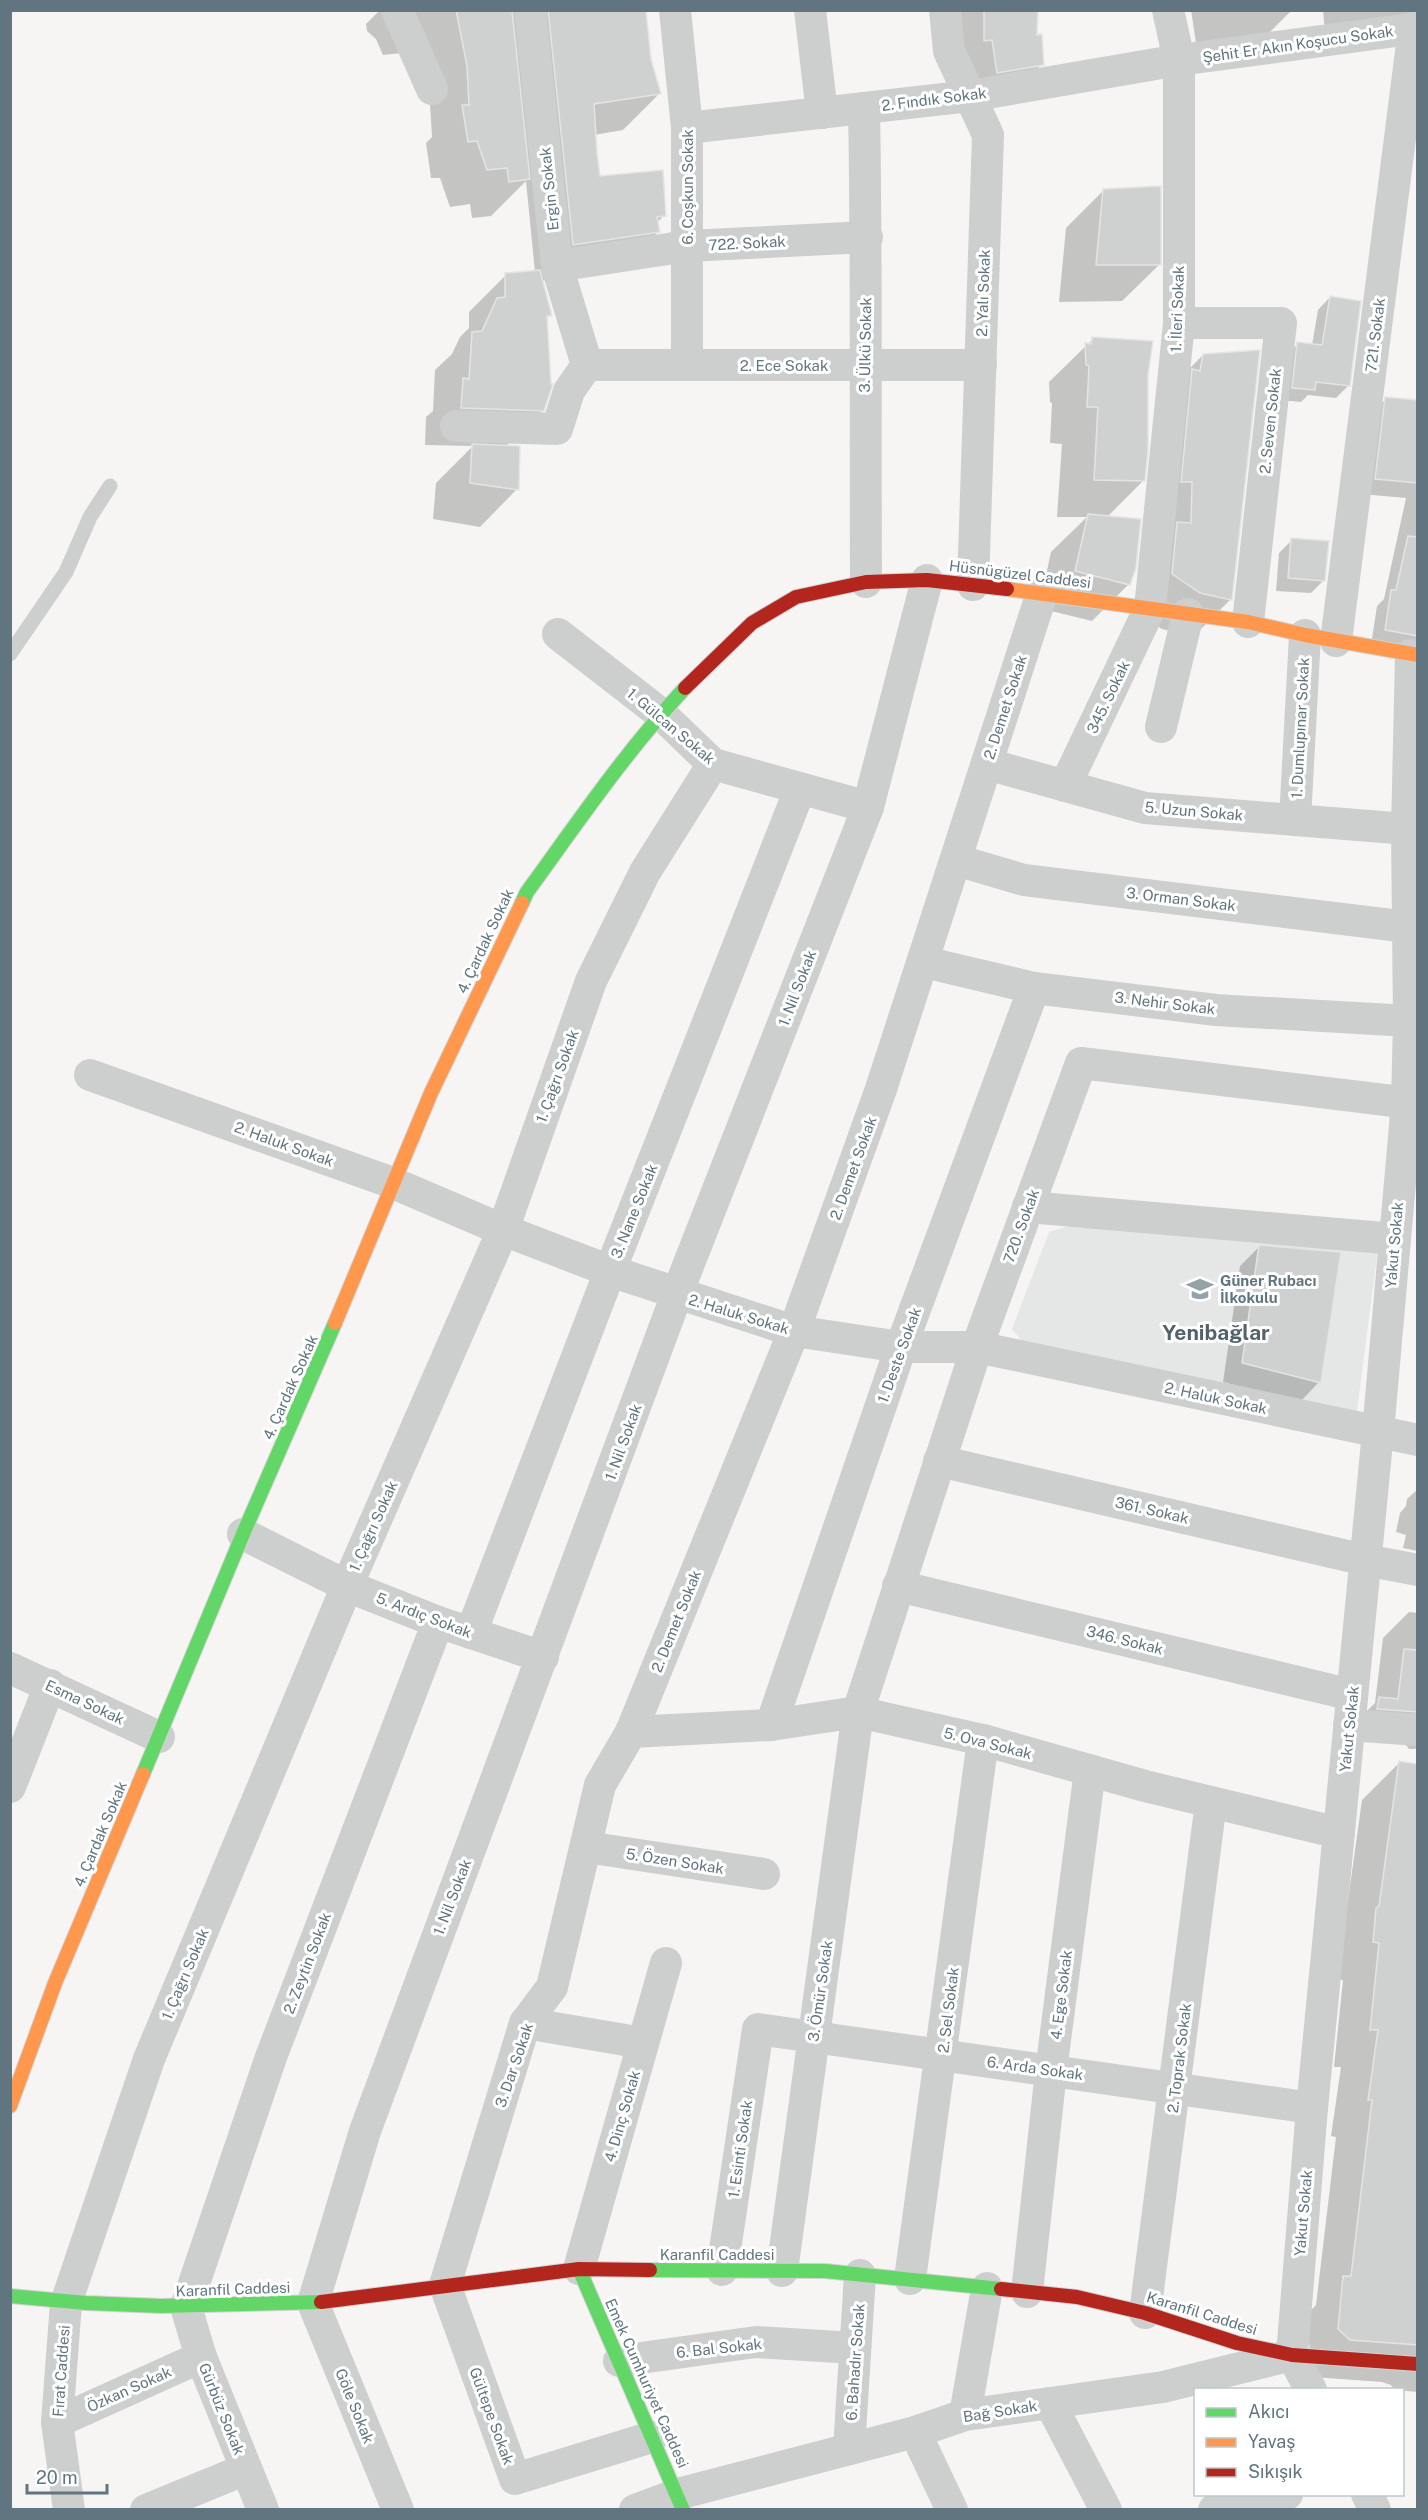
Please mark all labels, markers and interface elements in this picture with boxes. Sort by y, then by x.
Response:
street label: Şehit Er Akın Koşucu Sokak [1201,22,1395,66]
street label: 2. Fındık Sokak [881,84,987,114]
street label: 6. Coşkun Sokak [679,129,696,245]
street label: Ergin Sokak [536,147,562,231]
street label: 722. Sokak [708,232,786,254]
street label: 2. Yalı Sokak [973,249,993,337]
street label: 1. İleri Sokak [1166,265,1187,353]
street label: 3. Ülkü Sokak [855,297,874,393]
street label: 721. Sokak [1362,297,1388,373]
street label: 2. Ece Sokak [740,357,828,374]
street label: 2. Seven Sokak [1256,367,1284,475]
street label: Hüsnügüzel Caddesi [948,557,1092,591]
street label: 2. Demet Sokak [980,653,1030,761]
street label: 1. Dumlupınar Sokak [1288,657,1312,799]
street label: 345. Sokak [1083,658,1133,736]
street label: 1. Gülcan Sokak [624,684,718,768]
street label: 5. Uzun Sokak [1144,798,1244,824]
street label: 3. Orman Sokak [1125,884,1237,914]
street label: 4. Çardak Sokak [453,886,517,996]
street label: 1. Nil Sokak [775,948,819,1028]
street label: 3. Nehir Sokak [1114,988,1216,1018]
street label: 1. Çağrı Sokak [532,1027,582,1125]
street label: 2. Demet Sokak [826,1114,880,1222]
street label: 2. Haluk Sokak [232,1118,336,1170]
street label: 3. Nane Sokak [607,1161,661,1261]
street label: 720. Sokak [1000,1187,1042,1265]
street label: Yakut Sokak [1382,1201,1406,1289]
place label: Güner Rubacı İlkokulu [1220,1272,1317,1306]
school or university icon: Güner Rubacı İlkokulu [1185,1274,1215,1304]
street label: 2. Haluk Sokak [687,1291,791,1337]
street label: 1. Deste Sokak [874,1305,924,1405]
district label: Yenibağlar [1162,1320,1270,1345]
street label: 4. Çardak Sokak [259,1332,321,1442]
street label: 2. Haluk Sokak [1163,1379,1269,1417]
street label: 1. Nil Sokak [601,1402,645,1482]
street label: 1. Çağrı Sokak [345,1478,401,1574]
street label: 361. Sokak [1113,1493,1191,1527]
street label: 2. Demet Sokak [648,1567,704,1675]
street label: 5. Ardıç Sokak [374,1589,474,1641]
street label: 346. Sokak [1085,1622,1165,1658]
street label: Esma Sokak [43,1676,127,1728]
street label: Yakut Sokak [1336,1685,1362,1773]
street label: 5. Ova Sokak [942,1724,1034,1762]
street label: 4. Çardak Sokak [70,1778,130,1890]
street label: 5. Özen Sokak [625,1844,725,1877]
street label: 1. Nil Sokak [430,1857,474,1937]
street label: 2. Zeytin Sokak [280,1910,334,2016]
street label: 1. Çağrı Sokak [158,1926,212,2022]
street label: 3. Ömür Sokak [803,1939,836,2043]
street label: 4. Ege Sokak [1047,1949,1075,2041]
street label: 2. Sel Sokak [934,1966,962,2054]
street label: 2. Toprak Sokak [1164,2002,1194,2114]
street label: 3. Dar Sokak [492,2021,536,2109]
street label: 6. Arda Sokak [986,2053,1084,2083]
street label: 4. Dinç Sokak [601,2068,643,2164]
street label: 1. Esinti Sokak [725,2099,755,2199]
street label: Yakut Sokak [1291,2169,1315,2257]
street label: Karanfil Caddesi [660,2246,774,2263]
street label: Karanfil Caddesi [175,2279,291,2299]
street label: Karanfil Caddesi [1145,2288,1259,2338]
street label: Emek Cumhuriyet Caddesi [602,2296,692,2470]
street label: 6. Bahadır Sokak [842,2303,868,2421]
street label: Fırat Caddesi [49,2325,73,2417]
street label: 6. Bal Sokak [675,2335,763,2361]
street label: Gürbüz Sokak [196,2361,248,2457]
street label: Özkan Sokak [84,2362,174,2415]
street label: Gültepe Sokak [467,2365,517,2467]
street label: Göle Sokak [332,2366,378,2446]
legend [1194,2388,1404,2496]
street label: Bağ Sokak [962,2397,1038,2425]
text: Akıcı [1248,2401,1289,2422]
text: Yavaş [1248,2431,1295,2452]
scale bar [27,2457,106,2495]
text: Sıkışık [1248,2461,1303,2482]
text: 20 m [36,2467,78,2488]

